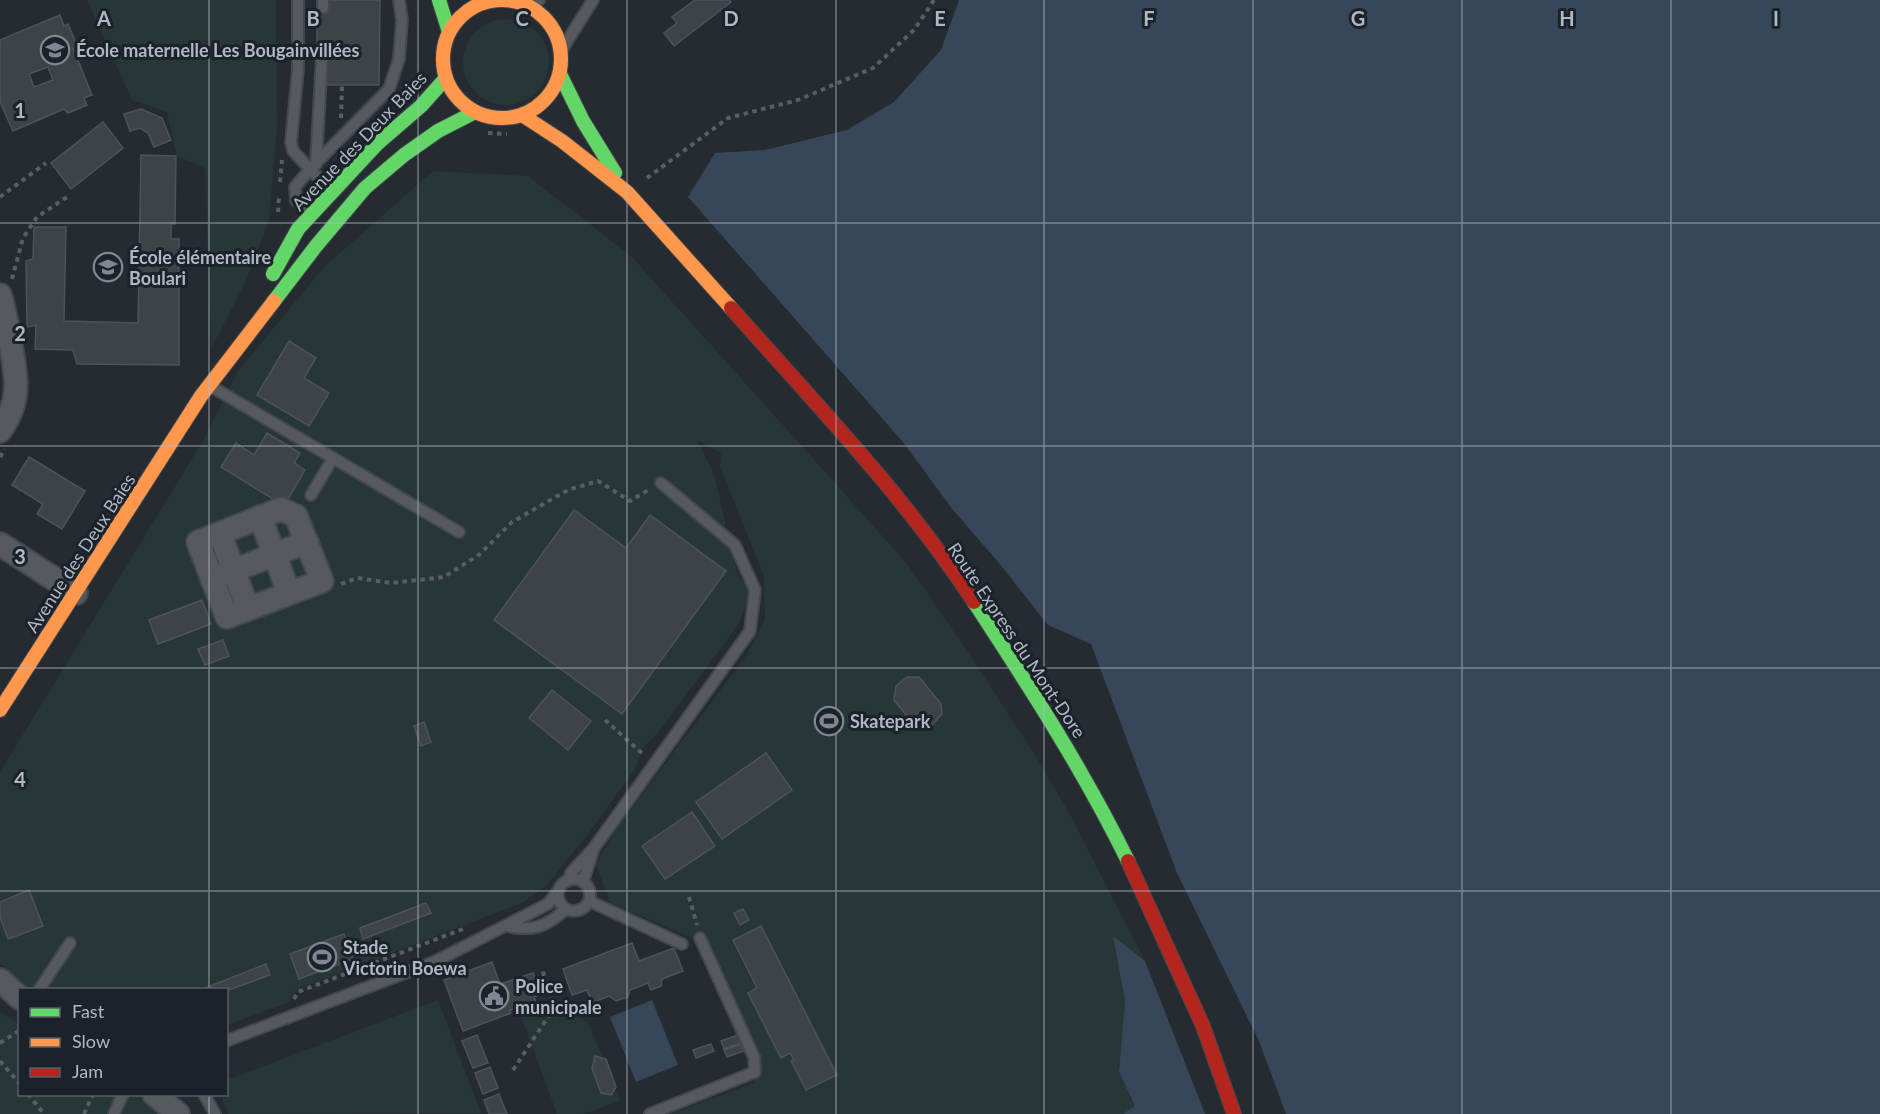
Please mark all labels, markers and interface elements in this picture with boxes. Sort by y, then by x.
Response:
text: A [96,6,111,30]
text: B [306,6,320,30]
text: C [515,6,529,30]
text: D [723,6,739,30]
text: E [934,6,946,30]
text: F [1143,6,1155,30]
text: G [1351,6,1365,30]
text: H [1559,6,1575,30]
text: I [1773,6,1779,30]
school or university icon: École maternelle Les Bougainvillées [39,34,71,66]
place label: École maternelle Les Bougainvillées [76,39,359,61]
street label: Avenue des Deux Baies [287,67,431,215]
text: 1 [14,98,26,122]
place label: École élémentaire Boulari [129,246,272,289]
school or university icon: École élémentaire Boulari [92,251,124,283]
text: 2 [14,321,26,345]
street label: Avenue des Deux Baies [20,469,140,637]
street label: Route Express du Mont-Dore [943,538,1091,742]
text: 3 [14,544,26,568]
sports icon: Skatepark [813,705,845,737]
place label: Skatepark [850,710,931,732]
text: 4 [14,767,26,791]
place label: Stade Victorin Boewa [342,936,467,979]
sports icon: Stade Victorin Boewa [306,941,338,973]
place label: Police municipale [515,975,602,1018]
public building icon: Police municipale [478,980,510,1012]
legend [18,988,228,1096]
text: Fast [72,1000,105,1022]
text: Slow [72,1030,110,1052]
text: Jam [72,1060,103,1082]

